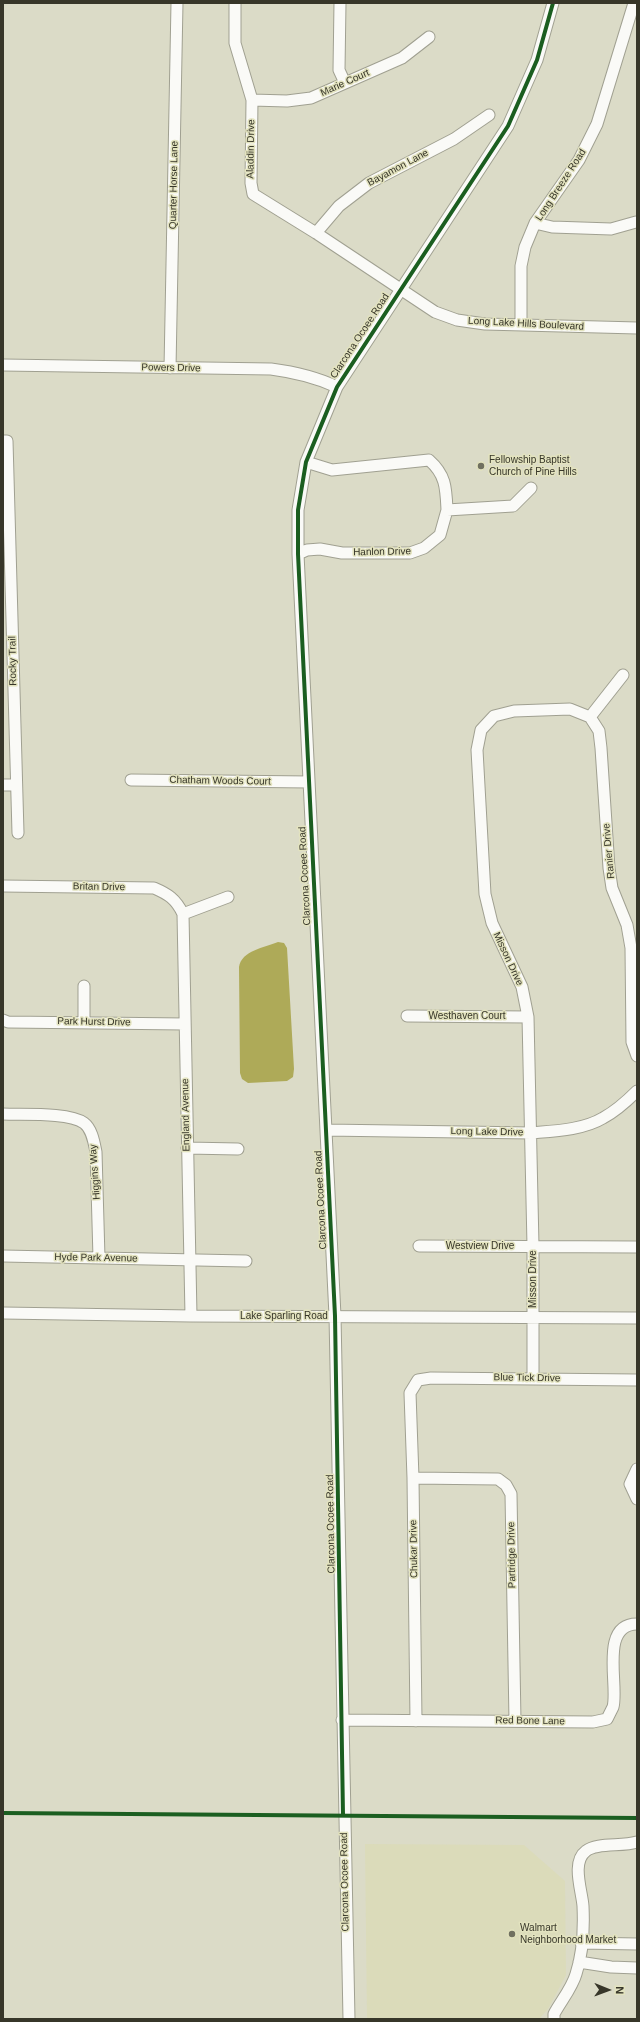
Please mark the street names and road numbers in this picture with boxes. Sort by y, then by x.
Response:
street label: Marie Court [319,67,371,99]
street label: Aladdin Drive [244,119,258,179]
street label: Quarter Horse Lane [167,141,181,229]
street label: Bayamon Lane [365,147,431,189]
street label: Long Breeze Road [533,147,589,223]
street label: Clarcona Ocoee Road [328,291,392,381]
street label: Long Lake Hills Boulevard [468,315,584,333]
street label: Powers Drive [141,361,201,375]
street label: Hanlon Drive [353,545,411,559]
street label: Rocky Trail [7,636,19,686]
street label: Chatham Woods Court [169,774,271,788]
street label: Ranier Drive [601,823,617,879]
street label: Clarcona Ocoee Road [296,826,314,926]
street label: Britan Drive [73,881,125,893]
street label: Misson Drive [490,930,526,988]
street label: Westhaven Court [428,1010,506,1022]
street label: Park Hurst Drive [57,1015,131,1029]
street label: England Avenue [179,1078,193,1152]
street label: Long Lake Drive [450,1125,524,1139]
street label: Higgins Way [87,1144,103,1200]
street label: Clarcona Ocoee Road [312,1150,330,1250]
street label: Westview Drive [446,1240,514,1252]
street label: Misson Drive [527,1250,539,1308]
street label: Hyde Park Avenue [54,1251,138,1265]
street label: Lake Sparling Road [240,1310,328,1322]
street label: Blue Tick Drive [493,1371,561,1385]
street label: Clarcona Ocoee Road [324,1474,338,1574]
street label: Chukar Drive [407,1520,421,1578]
street label: Partridge Drive [505,1522,519,1588]
street label: Red Bone Lane [495,1714,565,1728]
street label: Clarcona Ocoee Road [338,1832,352,1932]

